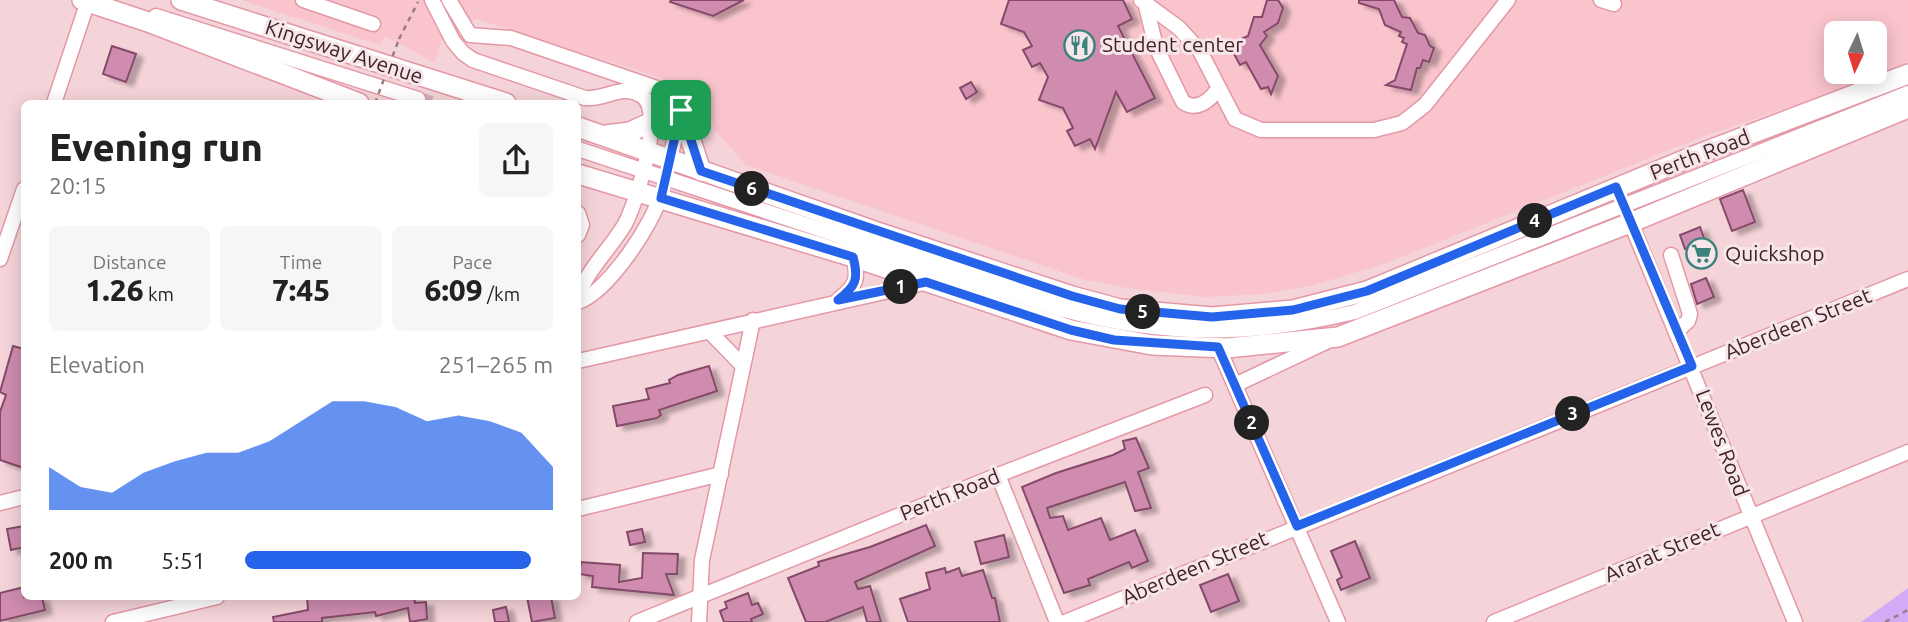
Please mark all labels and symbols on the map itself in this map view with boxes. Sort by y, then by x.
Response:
street label: Kingsway Avenue [263,14,426,88]
north arrow [1824,21,1886,84]
restaurant icon: Student center [1062,28,1096,62]
place label: Student center [1102,32,1243,56]
pin [651,80,711,140]
street label: Perth Road [1646,124,1753,184]
pin: 6 [734,172,770,206]
pin: 4 [1518,204,1552,238]
supermarket icon: Quickshop [1685,237,1719,271]
place label: Quickshop [1725,241,1824,265]
pin: 1 [884,270,918,304]
street label: Aberdeen Street [1721,283,1875,363]
pin: 5 [1126,294,1160,330]
street label: Lewes Road [1692,386,1754,499]
pin: 3 [1556,396,1590,432]
pin: 2 [1234,406,1270,440]
street label: Perth Road [896,463,1003,525]
street label: Ararat Street [1600,516,1723,586]
street label: Aberdeen Street [1118,525,1271,609]

